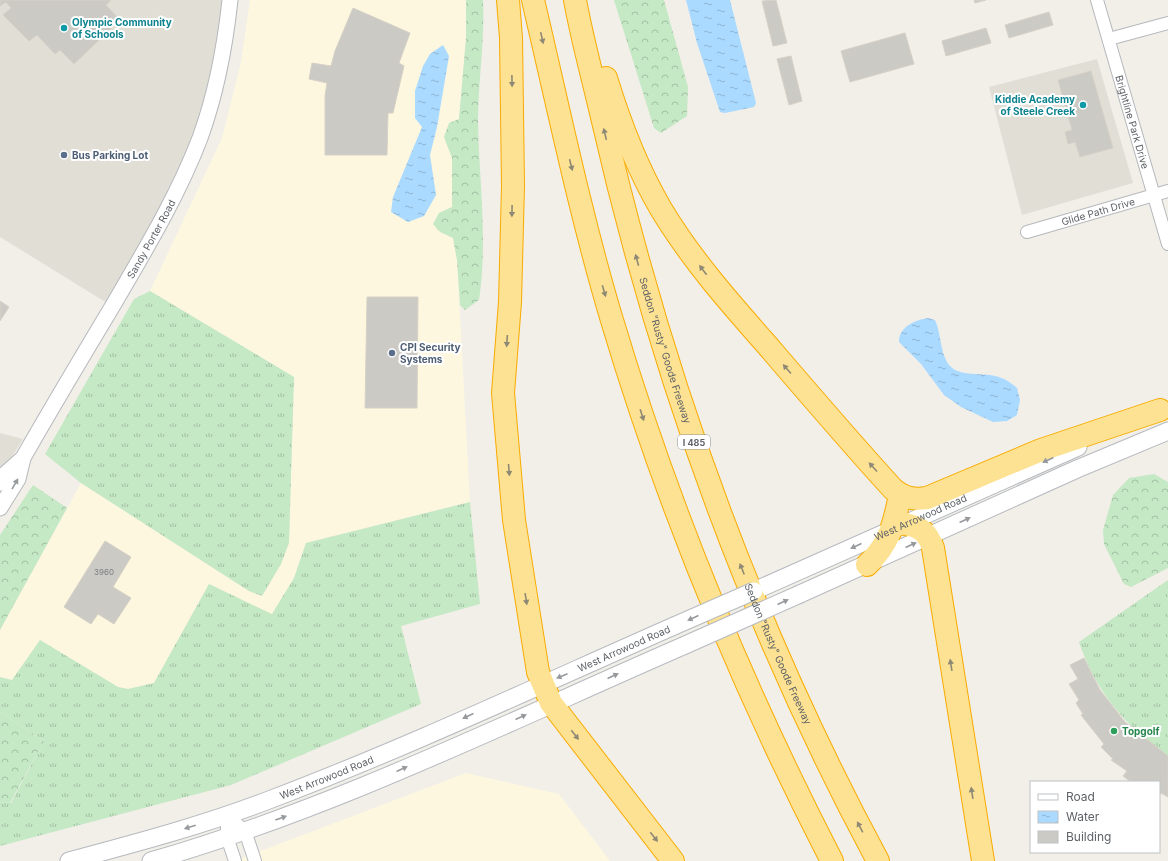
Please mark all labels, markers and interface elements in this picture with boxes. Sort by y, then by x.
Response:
place label: Olympic Community of Schools [72,16,172,40]
marker: Olympic Community of Schools [59,23,69,33]
one-way arrow [539,32,545,44]
street label: Brightline Park Drive [1113,74,1152,170]
one-way arrow [509,75,515,88]
place label: Kiddie Academy of Steele Creek [995,93,1075,117]
marker: Kiddie Academy of Steele Creek [1078,100,1088,110]
one-way arrow [602,128,608,140]
place label: Bus Parking Lot [72,149,148,162]
marker: Bus Parking Lot [59,150,69,160]
one-way arrow [569,158,575,171]
street label: Glide Path Drive [1060,195,1136,228]
street label: Sandy Porter Road [124,197,177,281]
one-way arrow [509,205,515,218]
one-way arrow [634,254,640,266]
one-way arrow [699,264,708,275]
street label: Seddon "Rusty" Goode Freeway [637,276,694,425]
one-way arrow [601,285,607,297]
one-way arrow [504,335,511,347]
place label: CPI Security Systems [400,341,460,366]
marker: CPI Security Systems [387,348,397,358]
one-way arrow [783,364,792,374]
one-way arrow [639,409,645,421]
road number: I 485 [678,435,710,449]
one-way arrow [1041,458,1053,464]
one-way arrow [868,462,878,472]
one-way arrow [506,464,512,476]
one-way arrow [11,478,18,490]
street label: West Arrowood Road [872,491,968,543]
one-way arrow [959,517,971,523]
one-way arrow [905,542,917,548]
one-way arrow [850,543,861,549]
one-way arrow [738,562,744,574]
house number: 3960 [94,567,114,577]
street label: Seddon "Rusty" Goode Freeway [742,582,814,726]
one-way arrow [523,593,529,605]
one-way arrow [777,598,789,604]
one-way arrow [687,615,698,621]
street label: West Arrowood Road [576,623,672,674]
one-way arrow [948,659,954,671]
one-way arrow [555,673,567,679]
one-way arrow [607,673,619,679]
one-way arrow [462,714,474,720]
one-way arrow [515,714,527,720]
place label: Topgolf [1122,725,1159,738]
marker: Topgolf [1109,726,1119,736]
one-way arrow [571,729,579,740]
street label: West Arrowood Road [278,753,375,801]
one-way arrow [396,766,407,772]
legend [1030,781,1160,853]
one-way arrow [969,787,975,799]
text: Road [1066,789,1095,804]
text: Water [1066,809,1100,824]
one-way arrow [276,814,288,820]
one-way arrow [857,821,863,832]
one-way arrow [183,824,195,830]
text: Building [1066,829,1111,844]
one-way arrow [650,832,659,843]

